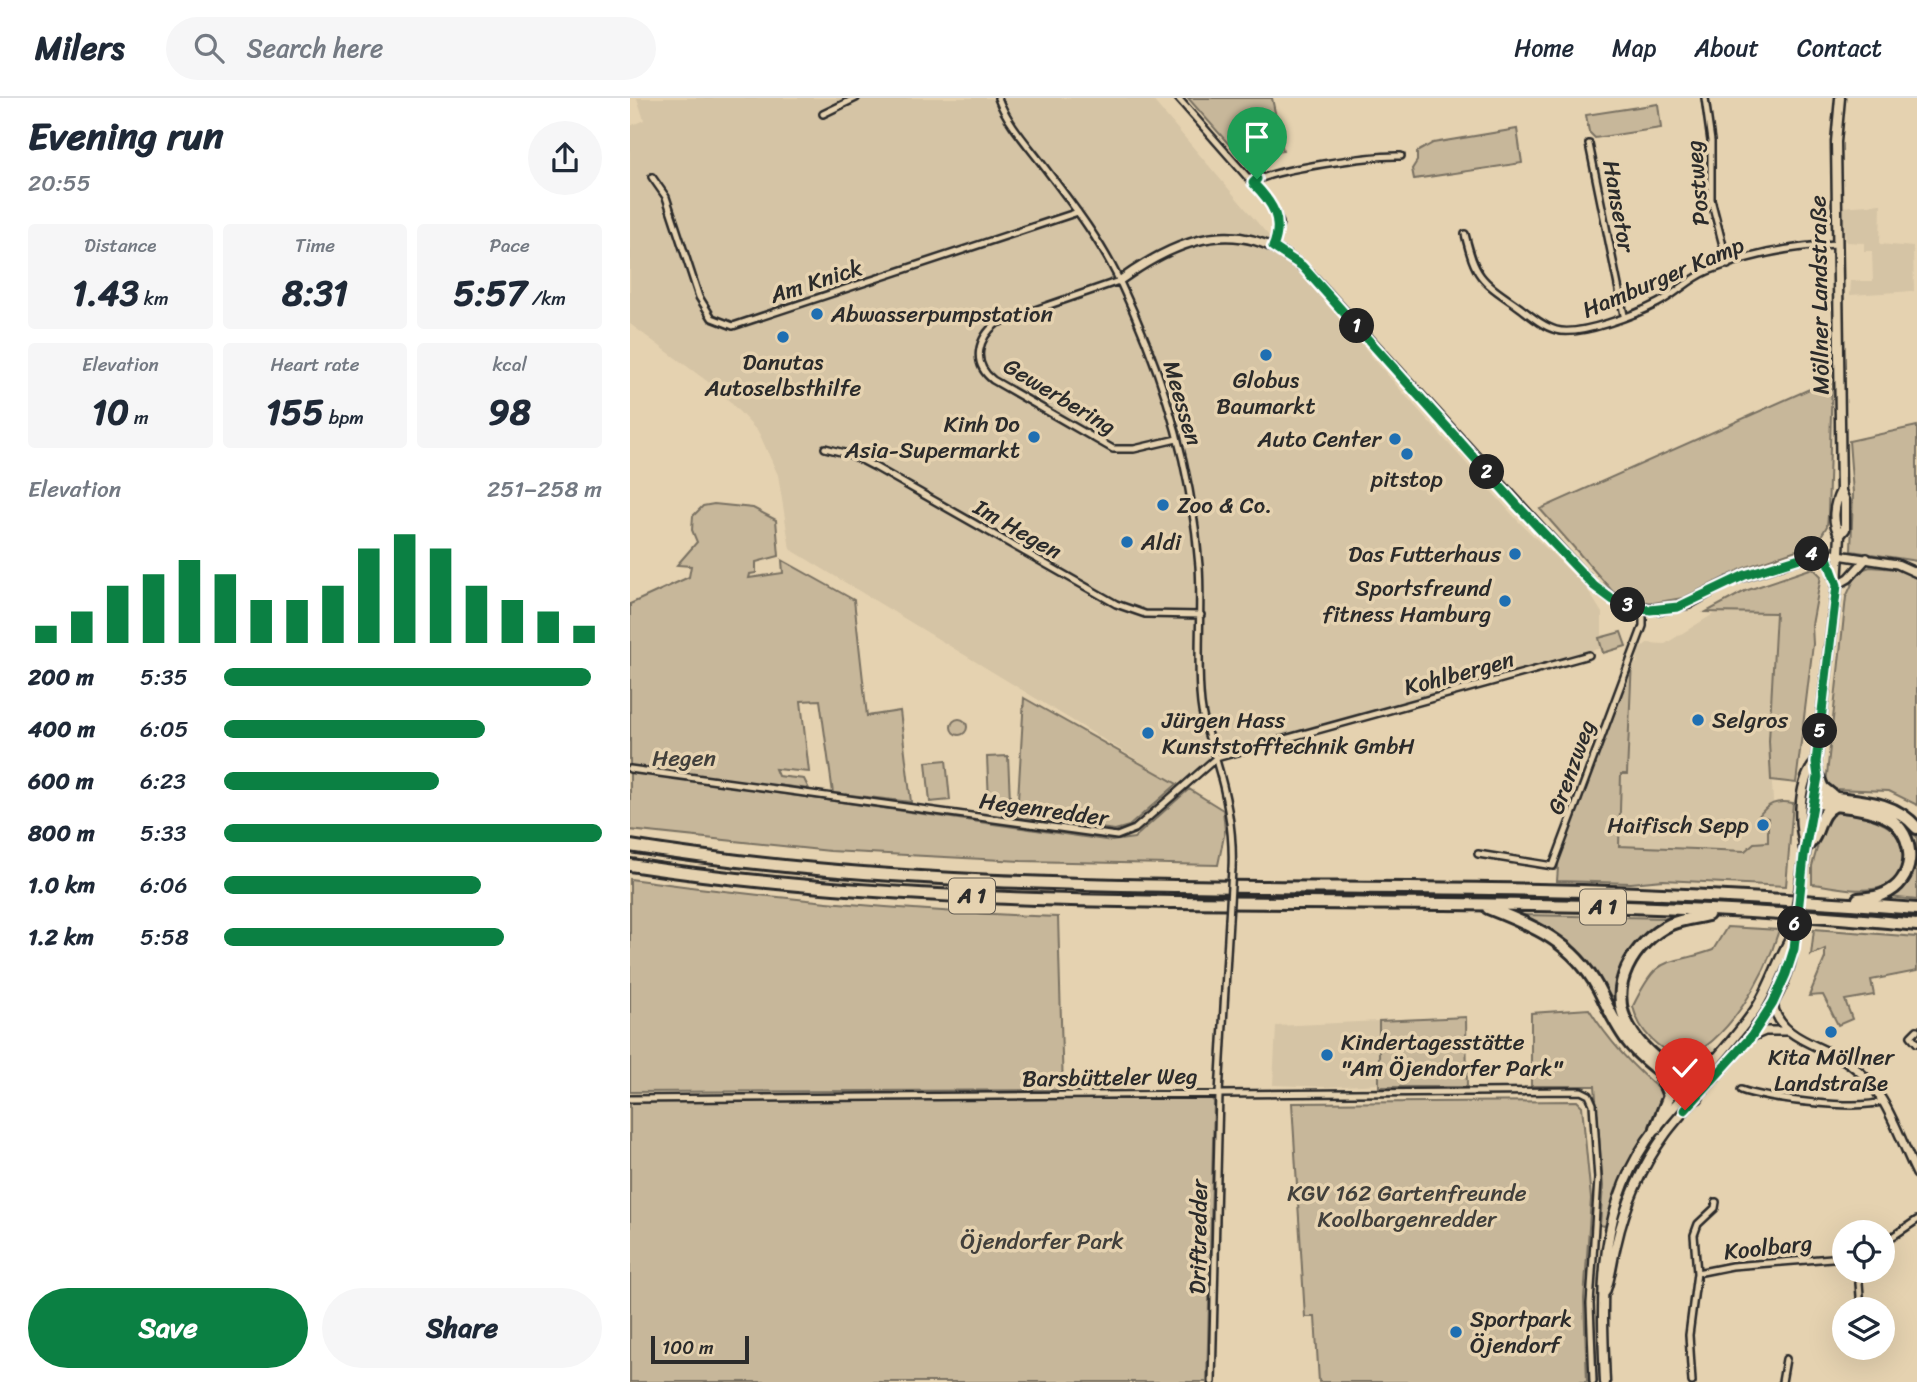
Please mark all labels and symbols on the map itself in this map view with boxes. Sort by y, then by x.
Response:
pin [1227,107,1287,179]
street label: Postweg [1673,138,1722,227]
street label: Hansetor [1590,157,1647,257]
street label: Möllner Landstraße [1797,195,1842,395]
street label: Hamburger Kamp [1576,225,1751,330]
street label: Am Knick [764,247,868,316]
place label: Abwasserpumpstation [830,294,1054,335]
marker: Abwasserpumpstation [809,306,825,322]
pin: 1 [1340,308,1374,344]
marker: Danutas Autoselbsthilfe [775,329,791,345]
place label: Danutas Autoselbsthilfe [704,342,861,409]
street label: Gewerbering [995,346,1125,447]
marker: Globus Baumarkt [1258,347,1274,363]
street label: Meessen [1151,356,1214,451]
place label: Globus Baumarkt [1216,360,1316,427]
place label: Kinh Do Asia-Supermarkt [844,404,1020,471]
place label: Auto Center [1257,419,1383,460]
marker: Kinh Do Asia-Supermarkt [1026,429,1042,445]
marker: Auto Center [1387,431,1403,447]
marker: pitstop [1399,446,1415,462]
pin: 2 [1470,454,1504,490]
place label: pitstop [1370,459,1443,500]
place label: Zoo & Co. [1177,485,1272,526]
street label: Im Hegen [965,487,1070,572]
marker: Zoo & Co. [1155,497,1171,513]
place label: Aldi [1140,522,1182,563]
marker: Aldi [1119,534,1135,550]
place label: Das Futterhaus [1348,534,1501,575]
pin: 4 [1794,536,1830,572]
marker: Das Futterhaus [1507,546,1523,562]
place label: Sportsfreund fitness Hamburg [1323,568,1493,635]
pin: 3 [1611,588,1646,622]
marker: Sportsfreund fitness Hamburg [1497,593,1513,609]
street label: Kohlbergen [1399,639,1520,708]
place label: Jürgen Hass Kunststofftechnik GmbH [1161,700,1415,767]
place label: Selgros [1712,700,1789,741]
marker: Selgros [1690,712,1706,728]
street label: Grenzweg [1535,714,1608,820]
pin: 5 [1802,714,1838,748]
marker: Jürgen Hass Kunststofftechnik GmbH [1140,725,1156,741]
park label: Hegen [652,738,716,779]
street label: Hegenredder [977,780,1113,839]
place label: Haifisch Sepp [1607,805,1749,846]
marker: Haifisch Sepp [1755,817,1771,833]
road number: A 1 [949,878,995,914]
road number: A 1 [1580,890,1626,924]
pin: 6 [1778,906,1812,942]
place label: Kindertagesstätte "Am Öjendorfer Park" [1341,1022,1564,1089]
marker: Kita Möllner Landstraße [1823,1024,1839,1040]
place label: Kita Möllner Landstraße [1768,1037,1896,1104]
pin [1655,1038,1715,1110]
marker: Kindertagesstätte "Am Öjendorfer Park" [1319,1047,1335,1063]
street label: Barsbütteler Weg [1022,1055,1198,1100]
park label: KGV 162 Gartenfreunde Koolbargenredder [1287,1173,1527,1240]
street label: Driftredder [1177,1178,1220,1295]
park label: Öjendorfer Park [960,1221,1124,1262]
street label: Koolbarg [1722,1222,1815,1273]
place label: Sportpark Öjendorf [1470,1299,1572,1366]
marker: Sportpark Öjendorf [1448,1324,1464,1340]
scale bar [651,1333,749,1365]

